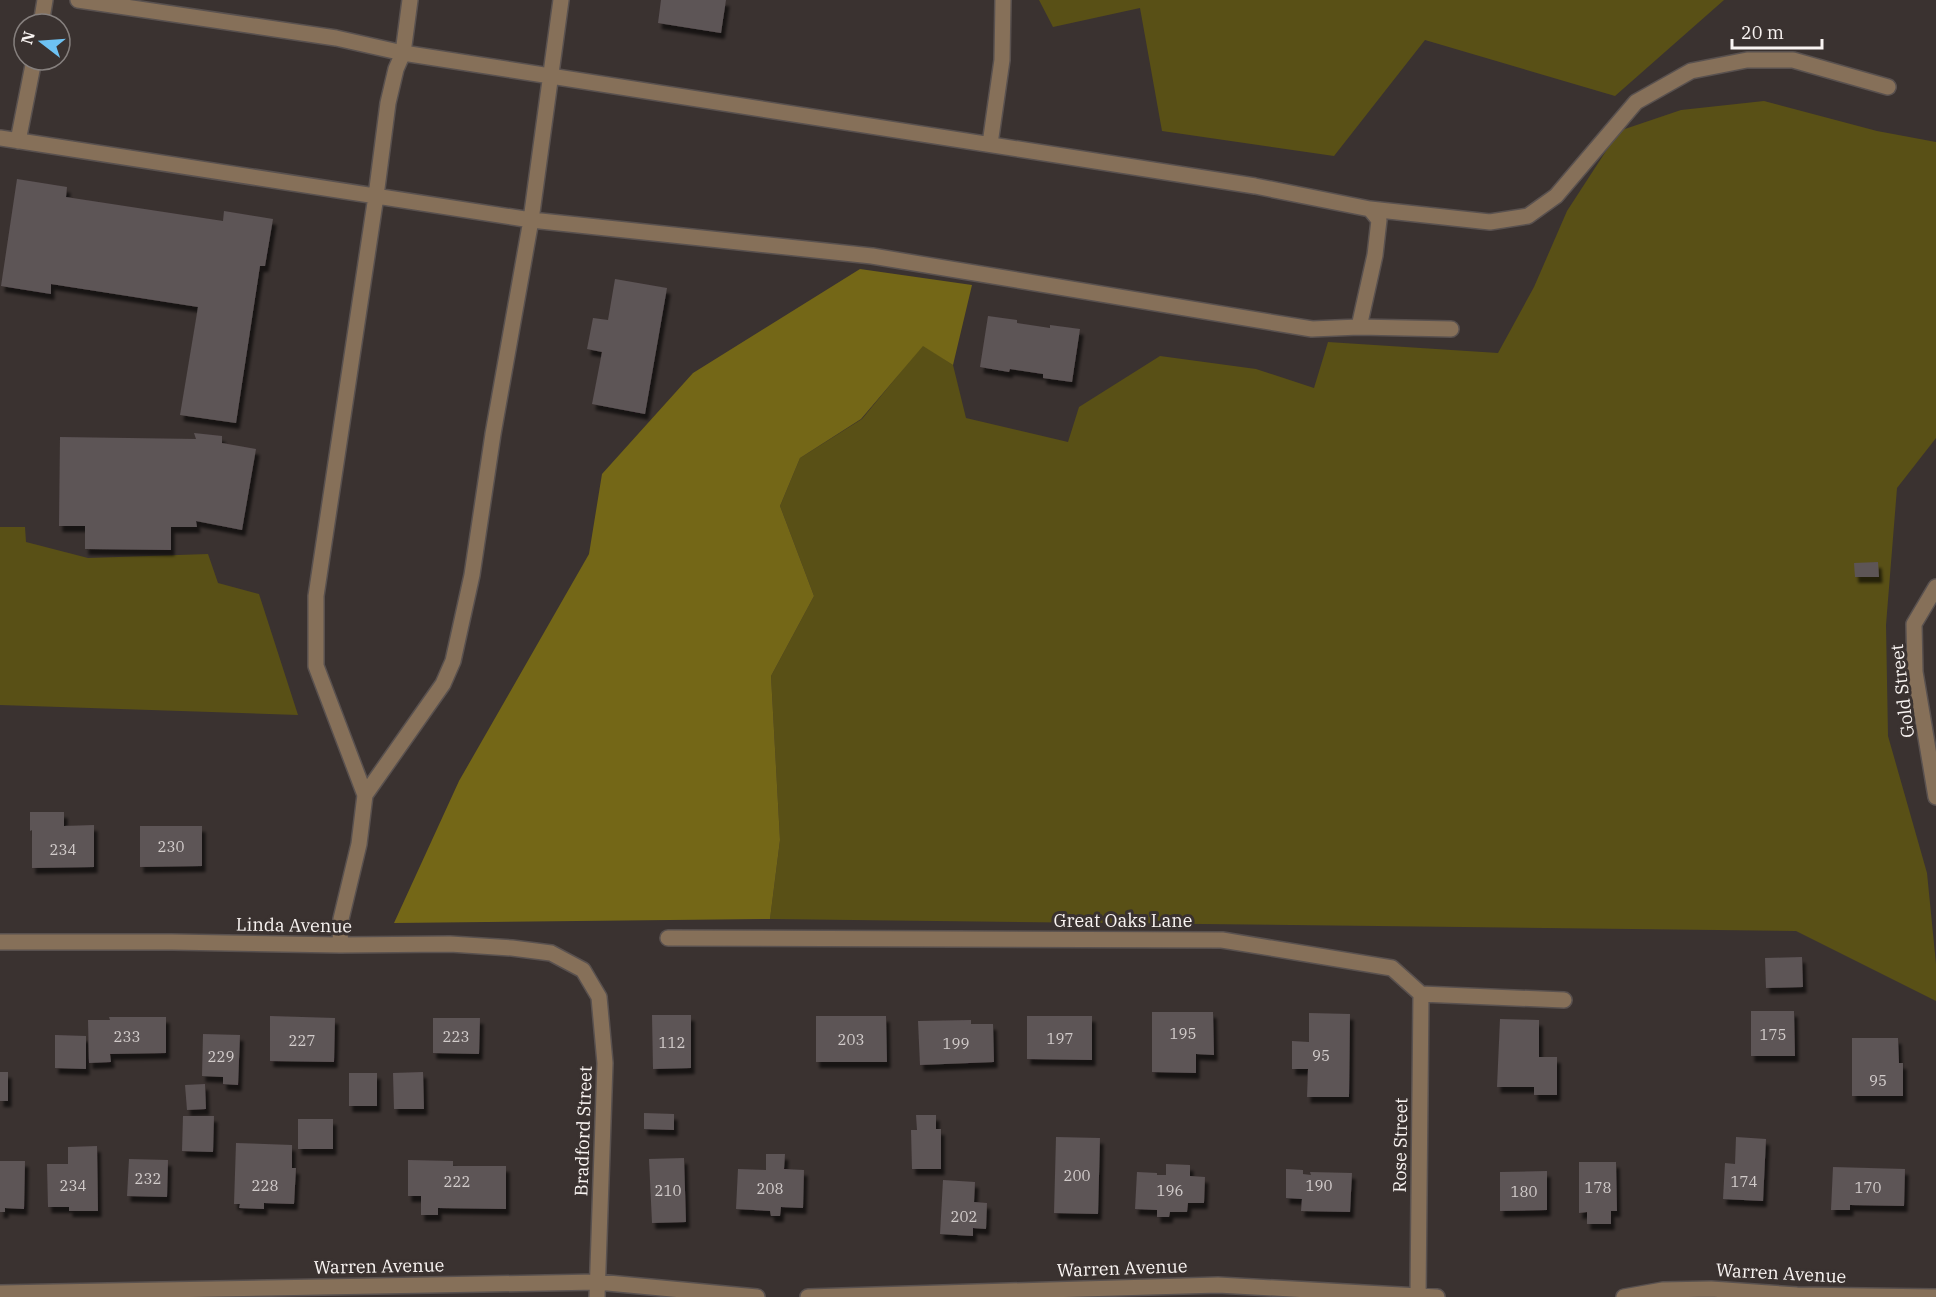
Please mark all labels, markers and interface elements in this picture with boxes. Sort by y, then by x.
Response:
north arrow [12,12,72,72]
scale bar [1732,12,1822,50]
text: 20 m [1741,21,1784,44]
text: N [16,29,39,47]
street label: Gold Street [1885,643,1919,739]
house number: 230 [157,837,185,856]
house number: 234 [49,840,77,859]
street label: Great Oaks Lane [1054,909,1192,932]
street label: Linda Avenue [236,912,352,938]
house number: 195 [1169,1024,1197,1043]
house number: 175 [1759,1025,1787,1044]
house number: 233 [113,1027,141,1046]
house number: 223 [442,1027,470,1046]
house number: 197 [1046,1029,1074,1048]
house number: 203 [837,1030,865,1049]
house number: 227 [288,1031,316,1050]
house number: 112 [658,1033,686,1052]
house number: 199 [942,1034,970,1053]
house number: 95 [1312,1046,1330,1065]
house number: 229 [207,1047,235,1066]
street label: Bradford Street [569,1065,597,1197]
house number: 95 [1869,1071,1887,1090]
street label: Rose Street [1388,1097,1412,1193]
house number: 200 [1063,1166,1091,1185]
house number: 232 [134,1169,162,1188]
house number: 222 [443,1172,471,1191]
house number: 174 [1730,1172,1758,1191]
house number: 234 [59,1176,87,1195]
house number: 228 [251,1176,279,1195]
house number: 190 [1305,1176,1333,1195]
house number: 178 [1584,1178,1612,1197]
house number: 170 [1854,1178,1882,1197]
house number: 208 [756,1179,784,1198]
house number: 210 [654,1181,682,1200]
house number: 196 [1156,1181,1184,1200]
house number: 180 [1510,1182,1538,1201]
house number: 202 [950,1207,978,1226]
street label: Warren Avenue [313,1253,445,1279]
street label: Warren Avenue [1056,1254,1188,1282]
street label: Warren Avenue [1715,1258,1847,1288]

